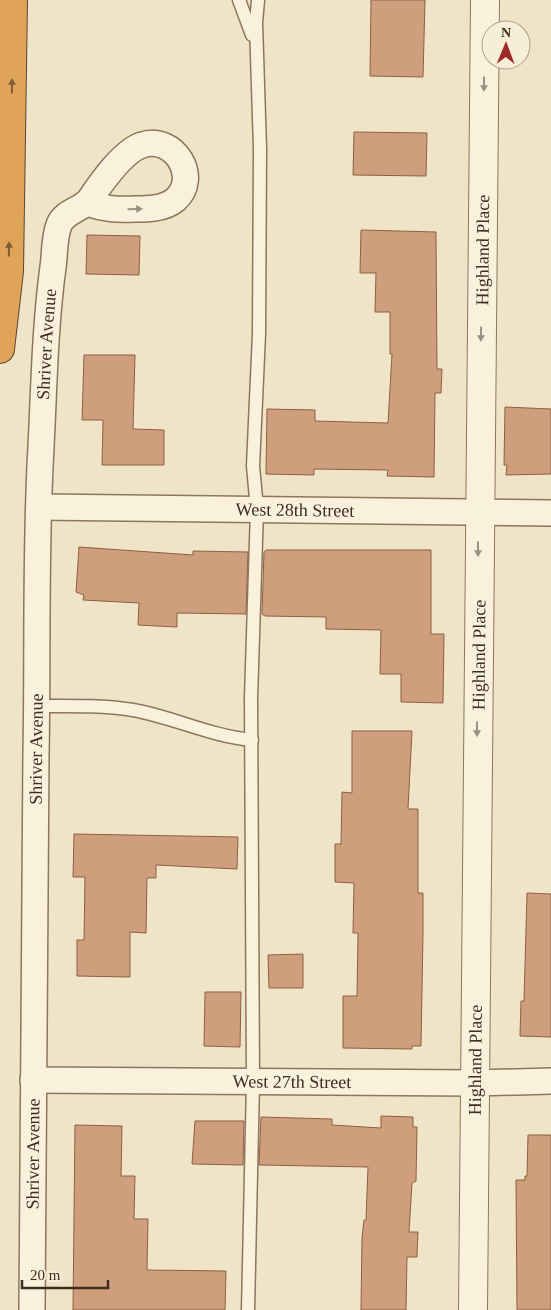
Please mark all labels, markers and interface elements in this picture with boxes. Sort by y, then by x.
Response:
north arrow [481,20,531,70]
text: N [501,25,511,40]
one-way arrow [480,76,488,92]
one-way arrow [8,78,16,94]
street label: Highland Place [472,195,493,305]
one-way arrow [127,205,143,213]
one-way arrow [5,240,13,256]
street label: Shriver Avenue [33,288,60,400]
one-way arrow [477,326,485,342]
street label: West 28th Street [236,499,354,521]
one-way arrow [474,541,482,557]
street label: Highland Place [468,600,490,710]
street label: Shriver Avenue [26,693,47,805]
one-way arrow [473,721,481,737]
street label: Highland Place [465,1005,486,1115]
street label: West 27th Street [233,1071,351,1092]
street label: Shriver Avenue [23,1098,43,1210]
scale bar [22,1258,109,1290]
text: 20 m [30,1267,61,1283]

